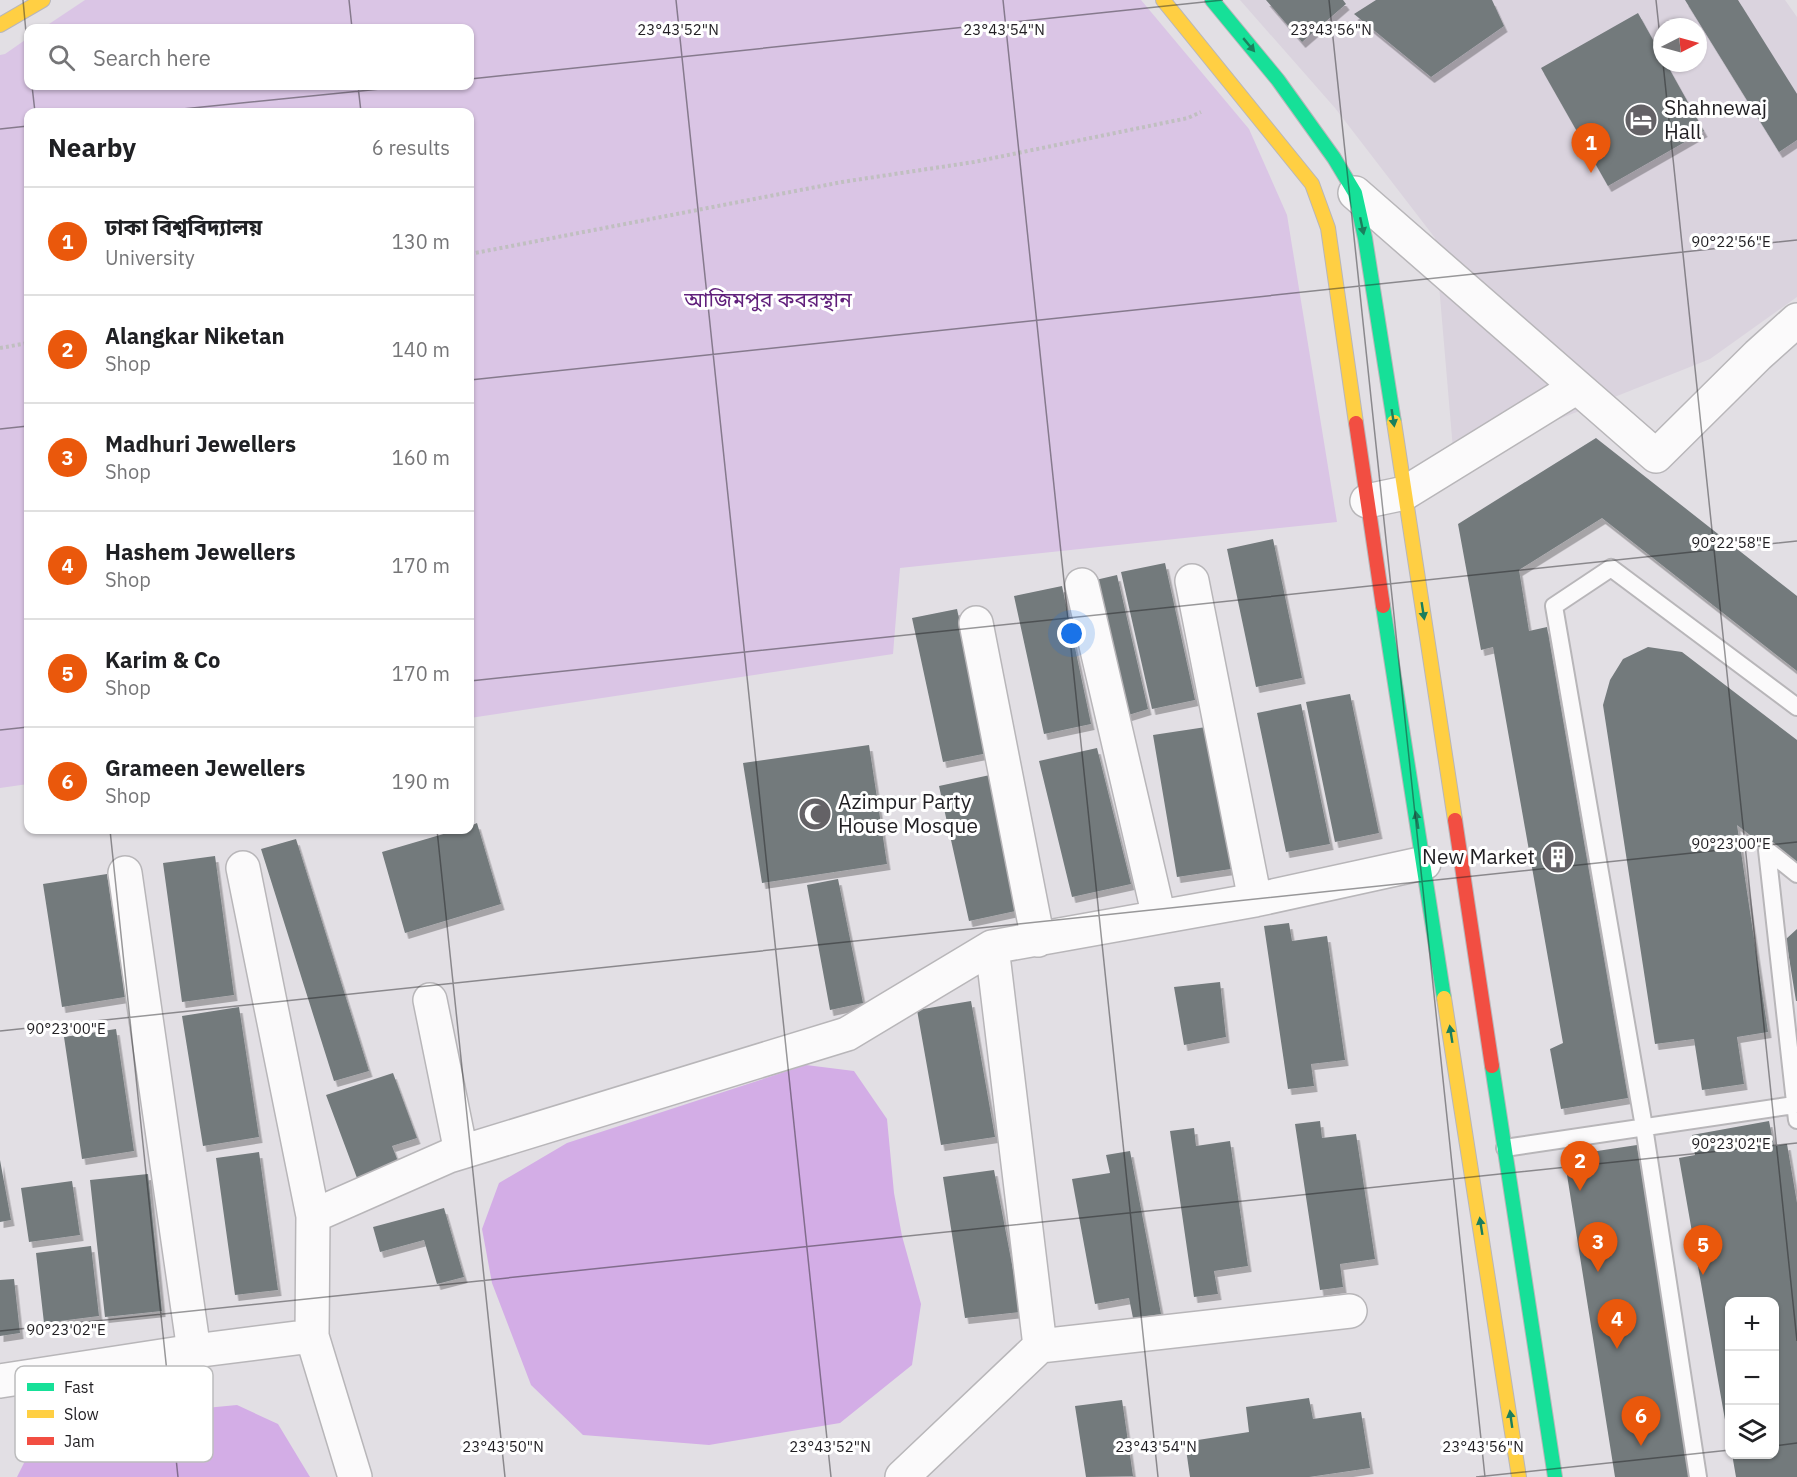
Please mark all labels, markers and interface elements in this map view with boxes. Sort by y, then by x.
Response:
north arrow [1653,18,1707,72]
text: 23°43'52"N [637,20,719,39]
text: 23°43'54"N [963,20,1045,39]
text: 23°43'56"N [1290,20,1372,39]
search box [24,24,474,90]
one-way arrow [1242,37,1255,52]
icon: search [45,41,78,74]
text: Search here [93,43,211,72]
place label: Shahnewaj Hall [1664,93,1767,145]
hotel icon: Shahnewaj Hall [1623,102,1659,138]
pin: 1 [1572,124,1610,173]
text: Nearby [48,130,136,164]
text: 6 results [372,134,450,161]
text: ঢাকা বিশ্ববিদ্যালয় [105,212,262,241]
one-way arrow [1358,217,1368,235]
text: 1 [62,228,74,255]
text: 130 m [392,228,450,255]
text: 90°22'56"E [1691,232,1771,251]
text: University [105,244,195,271]
park label: আজিমপুর কবরস্থান [683,285,852,313]
text: Alangkar Niketan [105,321,285,350]
text: 2 [62,336,74,363]
text: 140 m [392,336,450,363]
text: Shop [105,350,151,377]
one-way arrow [1389,409,1398,428]
text: Madhuri Jewellers [105,429,296,458]
text: 3 [62,444,74,471]
text: 160 m [392,444,450,471]
text: Shop [105,458,151,485]
text: 90°22'58"E [1691,533,1771,552]
text: Hashem Jewellers [105,537,296,566]
text: 4 [62,552,74,579]
text: 170 m [392,552,450,579]
text: Shop [105,566,151,593]
one-way arrow [1418,602,1427,621]
your location [1057,619,1086,648]
text: Karim & Co [105,645,220,674]
text: 5 [62,660,74,687]
text: 170 m [392,660,450,687]
text: Shop [105,674,151,701]
text: Grameen Jewellers [105,753,305,782]
text: 6 [62,768,74,795]
text: 190 m [392,768,450,795]
text: Shop [105,782,151,809]
place label: Azimpur Party House Mosque [838,787,978,839]
mosque icon: Azimpur Party House Mosque [797,796,833,832]
one-way arrow [1413,811,1422,830]
text: 90°23'00"E [1691,834,1771,853]
building icon: New Market [1540,839,1576,875]
place label: New Market [1422,842,1535,870]
text: 90°23'00"E [26,1019,106,1038]
one-way arrow [1446,1024,1455,1043]
text: 90°23'02"E [1691,1134,1771,1153]
pin: 2 [1560,1142,1600,1191]
one-way arrow [1476,1217,1485,1236]
pin: 3 [1578,1222,1618,1272]
pin: 5 [1684,1226,1722,1275]
map controls [1725,1297,1779,1459]
button: + [1725,1297,1779,1351]
pin: 4 [1598,1300,1636,1349]
text: 90°23'02"E [26,1320,106,1339]
button: − [1725,1351,1779,1405]
legend [15,1366,213,1462]
text: Fast [64,1377,94,1397]
pin: 6 [1622,1396,1660,1446]
text: Slow [64,1404,99,1424]
button: layers [1725,1405,1779,1459]
one-way arrow [1506,1409,1515,1428]
text: Jam [64,1431,95,1451]
text: 23°43'50"N [462,1437,544,1456]
text: 23°43'52"N [789,1437,871,1456]
text: 23°43'54"N [1115,1437,1197,1456]
text: 23°43'56"N [1442,1437,1524,1456]

